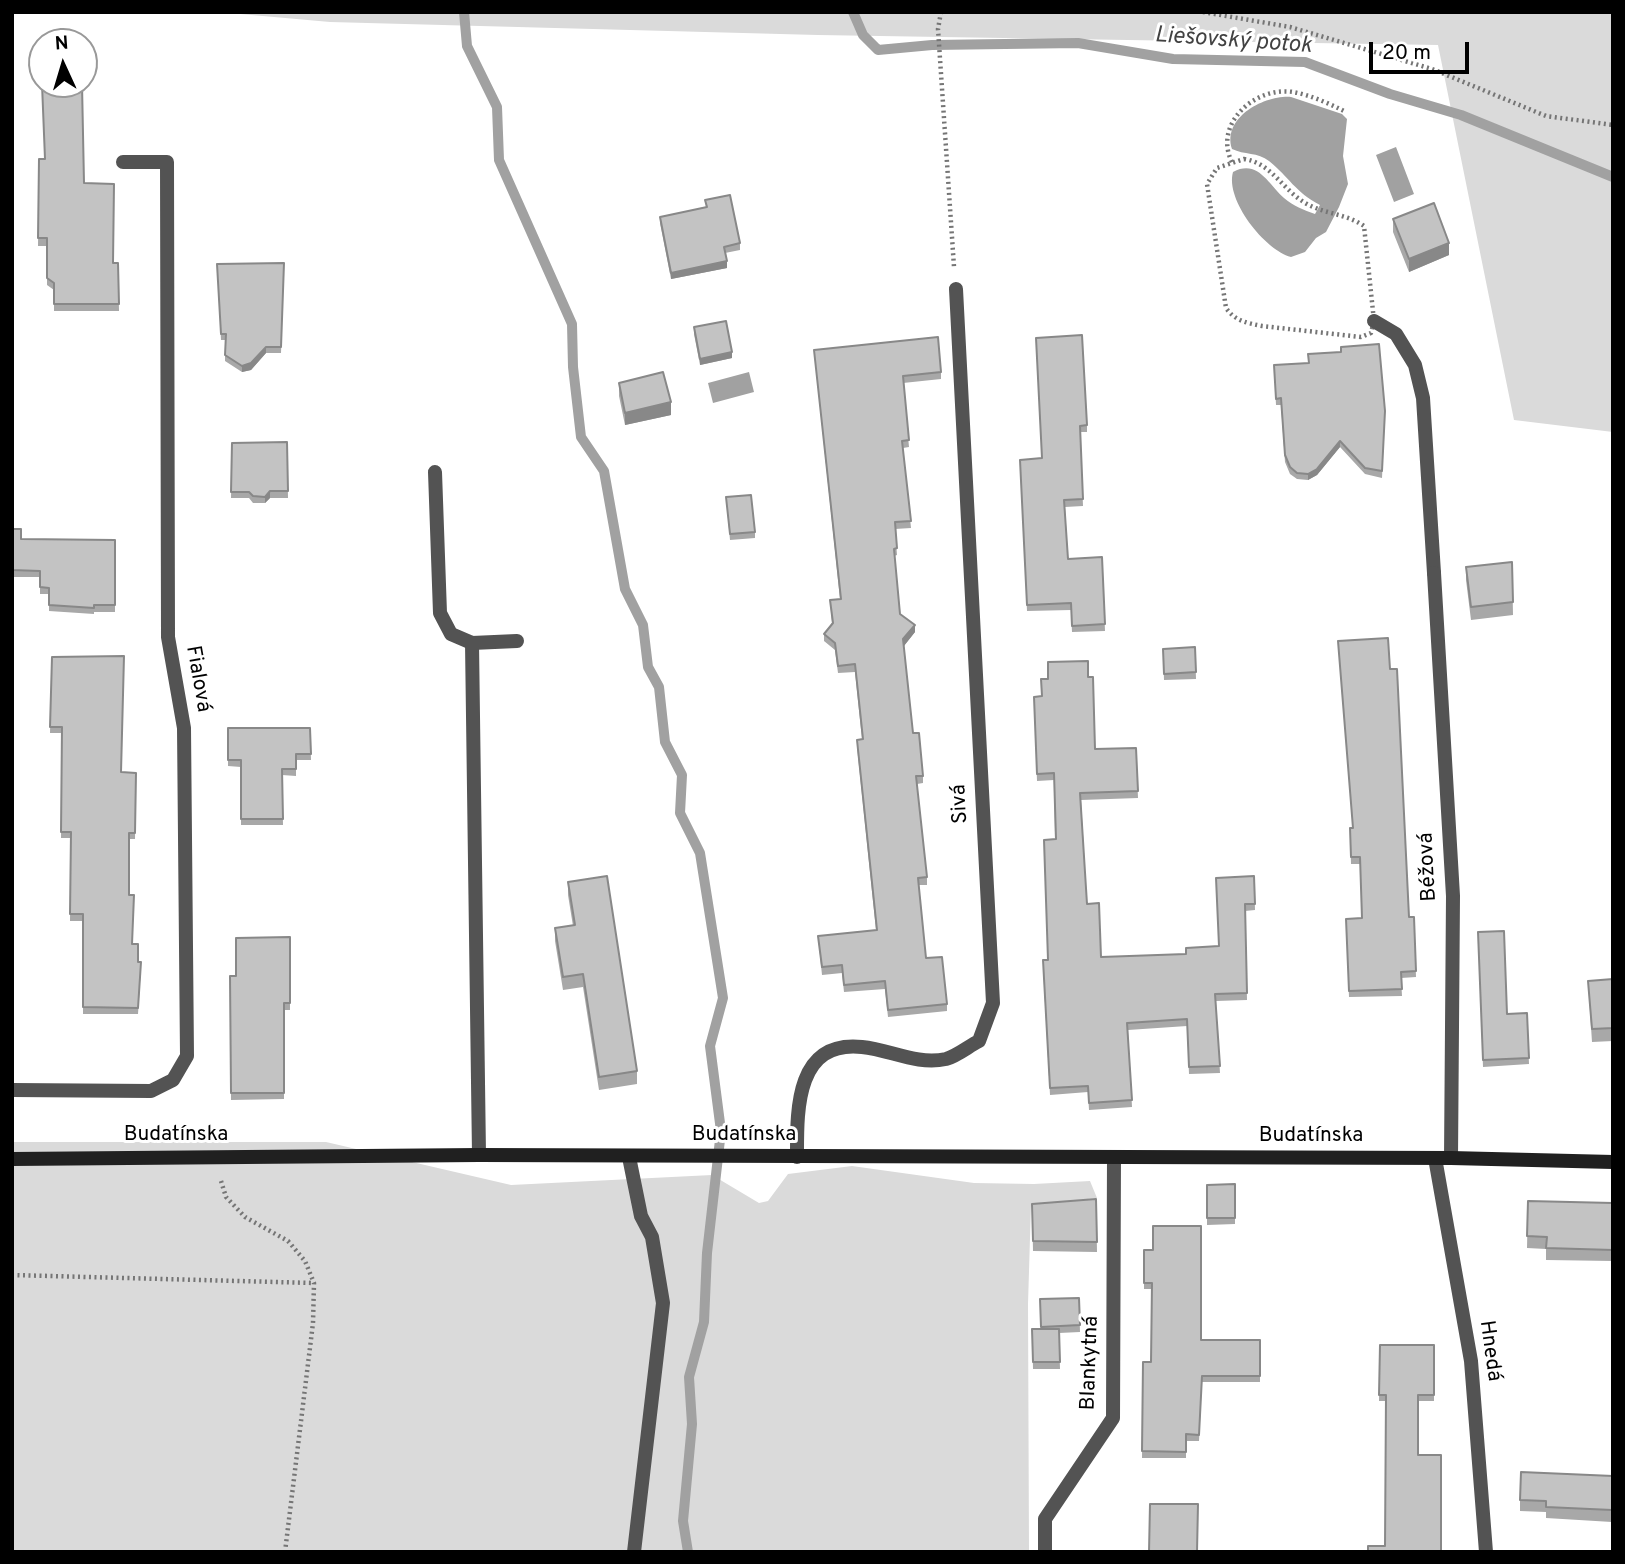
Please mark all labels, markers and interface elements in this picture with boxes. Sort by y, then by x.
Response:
water label: Liešovský potok [1153,23,1313,61]
north arrow [28,28,98,98]
scale bar [1373,28,1473,72]
text: N [54,32,69,56]
text: 20 m [1382,40,1431,67]
street label: Fialová [179,644,215,714]
street label: Sivá [947,784,975,824]
street label: Béžová [1415,832,1443,902]
street label: Budatínska [124,1123,228,1149]
street label: Budatínska [692,1123,796,1149]
street label: Budatínska [1259,1124,1363,1150]
street label: Blankytná [1077,1315,1105,1411]
street label: Hnedá [1472,1319,1506,1383]

